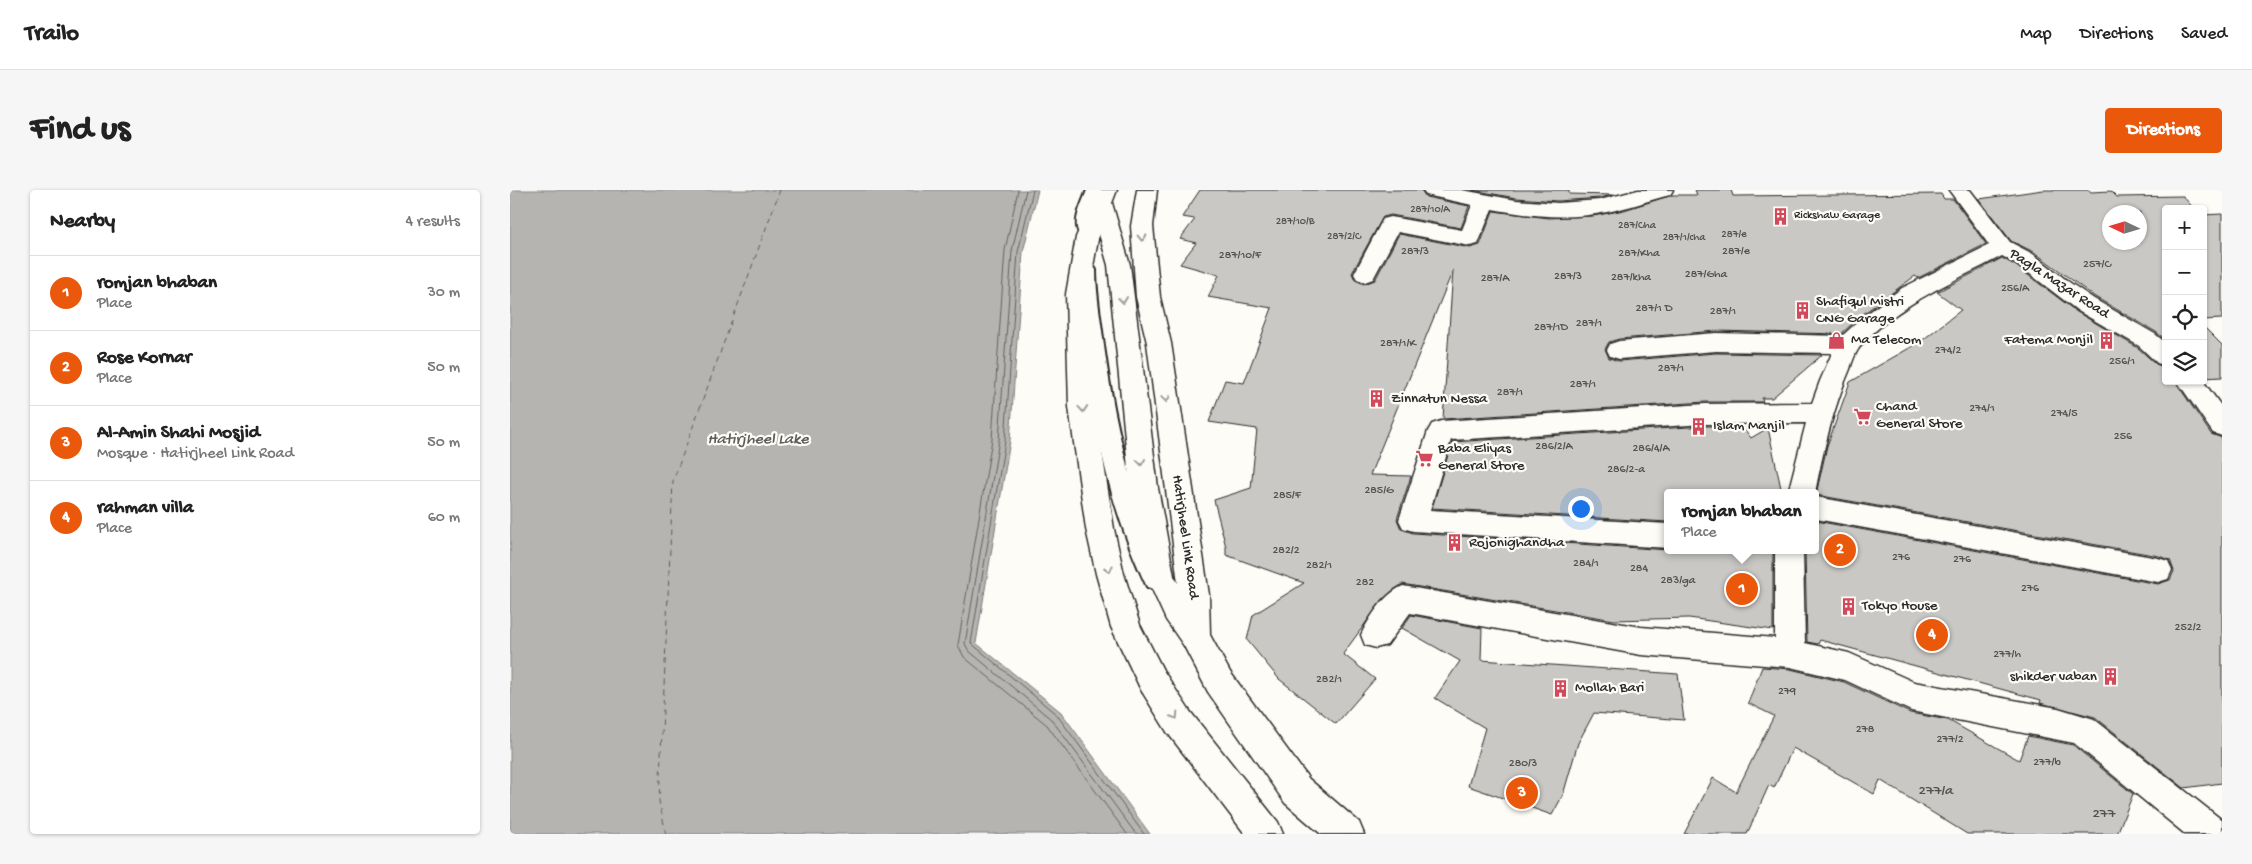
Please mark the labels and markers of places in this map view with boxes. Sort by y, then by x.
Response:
building icon: Rickshaw Garage [1770,206,1790,226]
place label: Rickshaw Garage [1794,209,1881,223]
place label: Shafiqul Mistri CNG Garage [1816,293,1904,328]
building icon: Shafiqul Mistri CNG Garage [1792,301,1812,321]
shop icon: Ma Telecom [1827,330,1847,350]
building icon: Fatema Monjil [2097,330,2117,350]
place label: Ma Telecom [1851,331,1922,349]
place label: Fatema Monjil [2003,331,2093,349]
building icon: Zinnatun Nessa [1367,389,1387,409]
place label: Zinnatun Nessa [1391,390,1488,408]
place label: Chand General Store [1876,398,1963,433]
supermarket icon: Chand General Store [1852,406,1872,426]
building icon: Islam Manjil [1689,416,1709,436]
place label: Islam Manjil [1713,417,1785,435]
place label: Baba Eliyas General Store [1437,440,1525,475]
supermarket icon: Baba Eliyas General Store [1414,448,1434,468]
pin: 2 [1824,531,1856,569]
building icon: Rojonighandha [1445,533,1465,553]
place label: Rojonighandha [1469,534,1565,552]
pin: 1 [1726,570,1758,608]
building icon: Tokyo House [1838,596,1858,616]
place label: Tokyo House [1861,597,1938,615]
pin: 4 [1916,616,1948,654]
building icon: shikder vaban [2101,667,2121,687]
place label: shikder vaban [2010,668,2097,686]
building icon: Mollah Bari [1551,678,1571,698]
place label: Mollah Bari [1575,679,1644,697]
pin: 3 [1506,774,1538,812]

